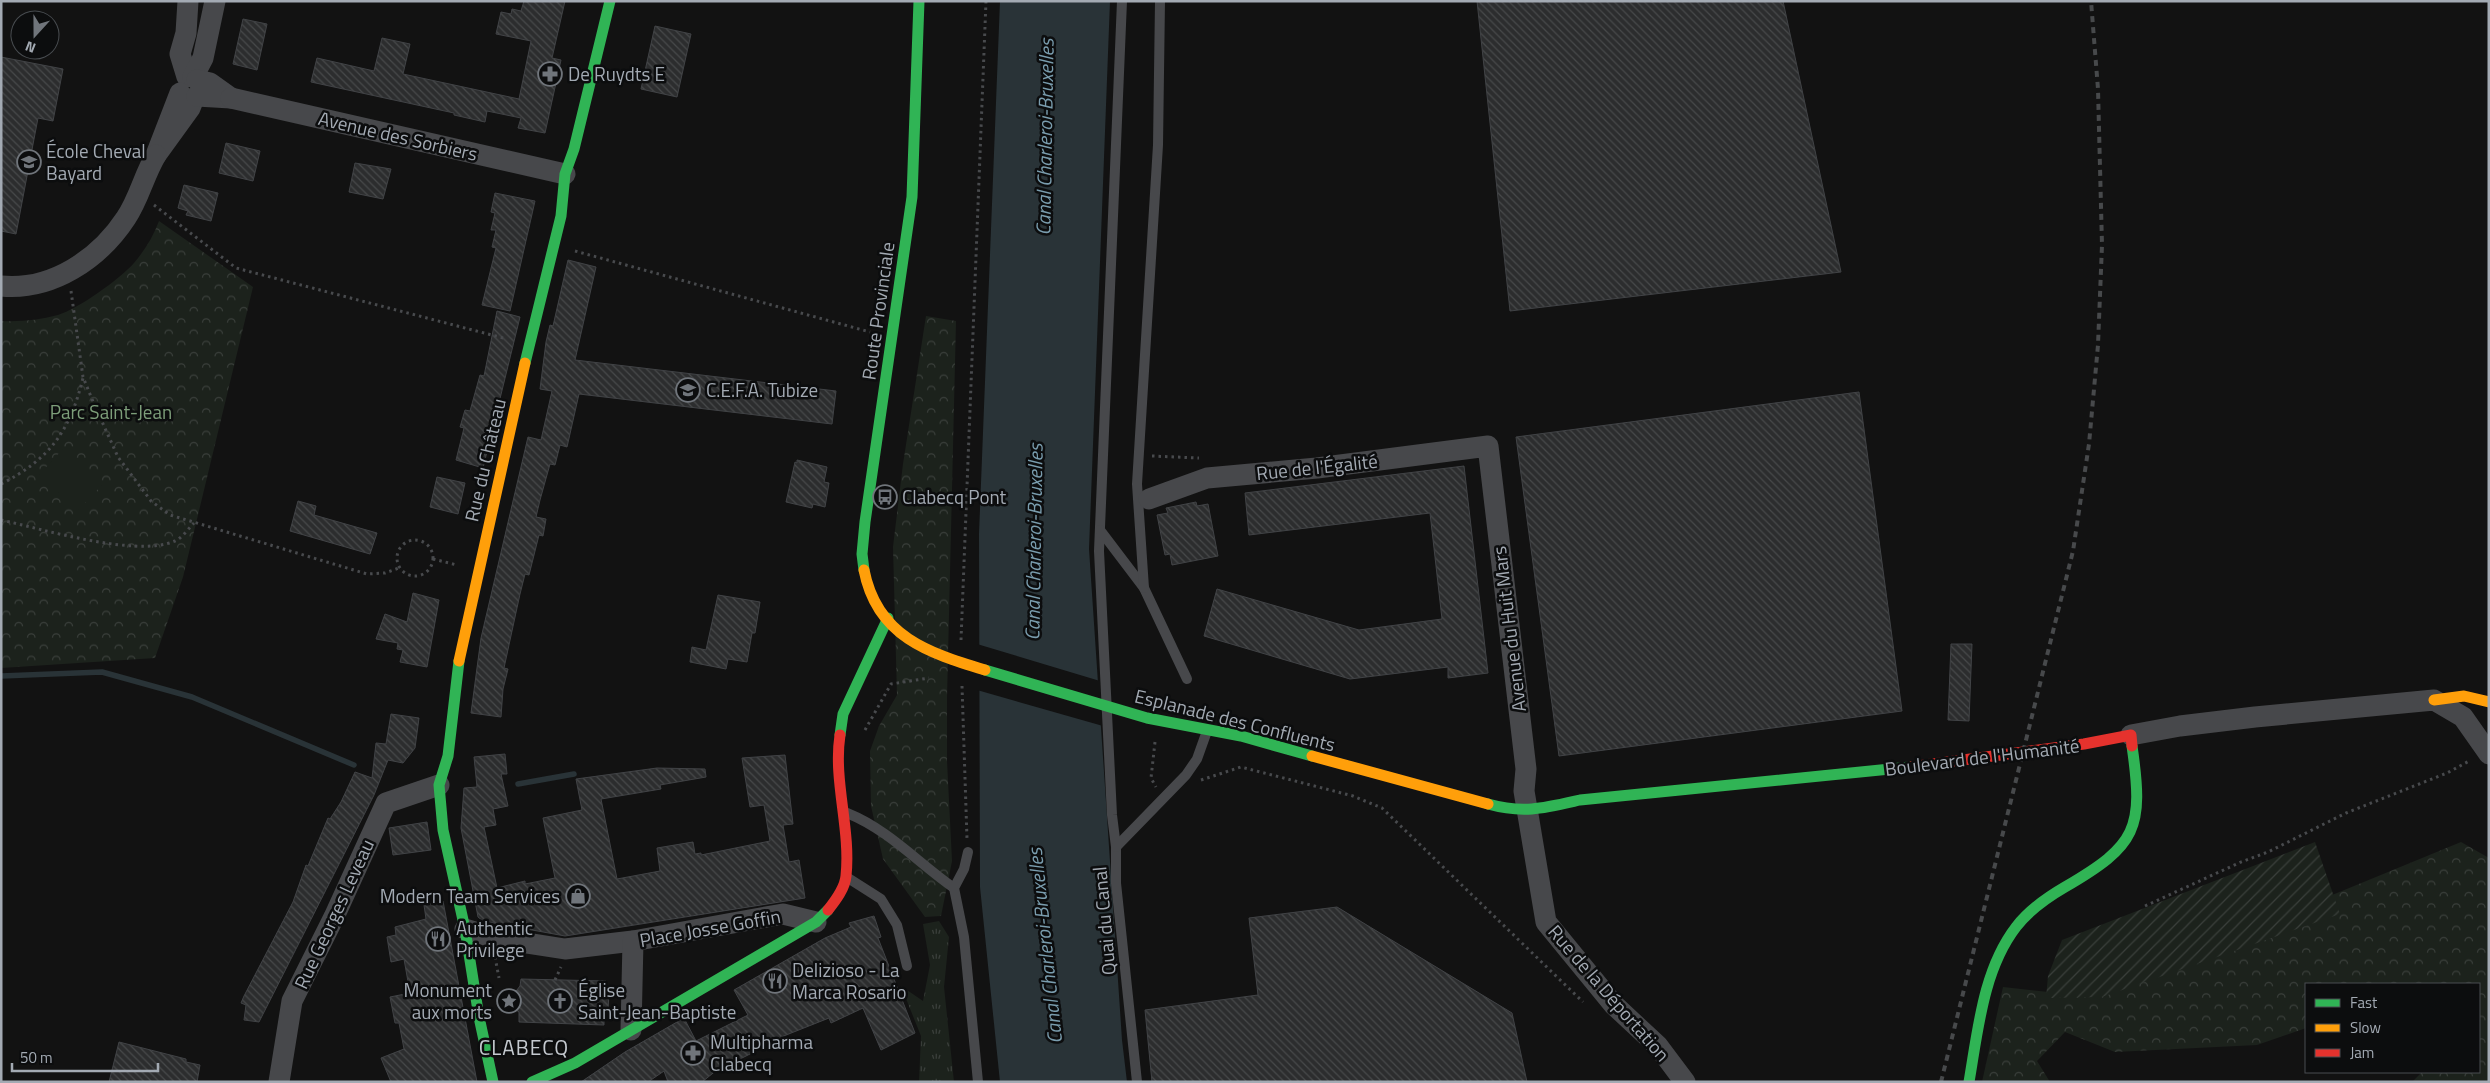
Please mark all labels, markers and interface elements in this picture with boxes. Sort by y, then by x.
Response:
north arrow [10,10,60,60]
text: N [22,36,38,59]
water label: Canal Charleroi-Bruxelles [1027,37,1062,236]
place label: De Ruydts E [568,59,665,88]
pharmacy icon: De Ruydts E [537,61,563,87]
street label: Avenue des Sorbiers [316,103,481,168]
place label: École Cheval Bayard [46,136,146,187]
school or university icon: École Cheval Bayard [16,149,42,175]
street label: Route Provinciale [853,240,902,382]
place label: C.E.F.A. Tubize [706,375,818,404]
school or university icon: C.E.F.A. Tubize [675,377,701,403]
street label: Rue du Château [456,395,513,524]
park label: Parc Saint-Jean [50,397,172,426]
water label: Canal Charleroi-Bruxelles [1016,442,1051,641]
street label: Rue de l'Égalité [1255,446,1379,487]
place label: Clabecq Pont [902,482,1007,511]
bus stop icon: Clabecq Pont [872,484,898,510]
street label: Avenue du Huit Mars [1484,544,1533,714]
street label: Esplanade des Confluents [1132,681,1339,759]
street label: Boulevard de l'Humanité [1883,730,2081,783]
street label: Rue Georges Leveau [286,834,381,993]
water label: Canal Charleroi-Bruxelles [1019,845,1070,1046]
street label: Quai du Canal [1084,866,1123,976]
place label: Modern Team Services [380,881,560,910]
shop icon: Modern Team Services [565,883,591,909]
street label: Place Josse Goffin [637,901,783,954]
place label: Authentic Privilege [456,913,533,964]
street label: Rue de la Déportation [1542,918,1677,1068]
restaurant icon: Authentic Privilege [425,926,451,952]
place label: Delizioso - La Marca Rosario [792,955,907,1006]
restaurant icon: Delizioso - La Marca Rosario [762,968,788,994]
place label: Monument aux morts [404,975,492,1026]
place label: Église Saint-Jean-Baptiste [578,975,736,1026]
legend [2305,983,2480,1073]
place icon: Monument aux morts [496,988,522,1014]
church icon: Église Saint-Jean-Baptiste [547,988,573,1014]
text: Fast [2350,991,2378,1014]
text: Slow [2350,1016,2381,1039]
place label: Multipharma Clabecq [710,1027,813,1078]
district label: CLABECQ [479,1031,569,1063]
scale bar [12,1040,159,1072]
pharmacy icon: Multipharma Clabecq [680,1040,706,1066]
text: Jam [2350,1041,2374,1064]
text: 50 m [20,1046,53,1069]

